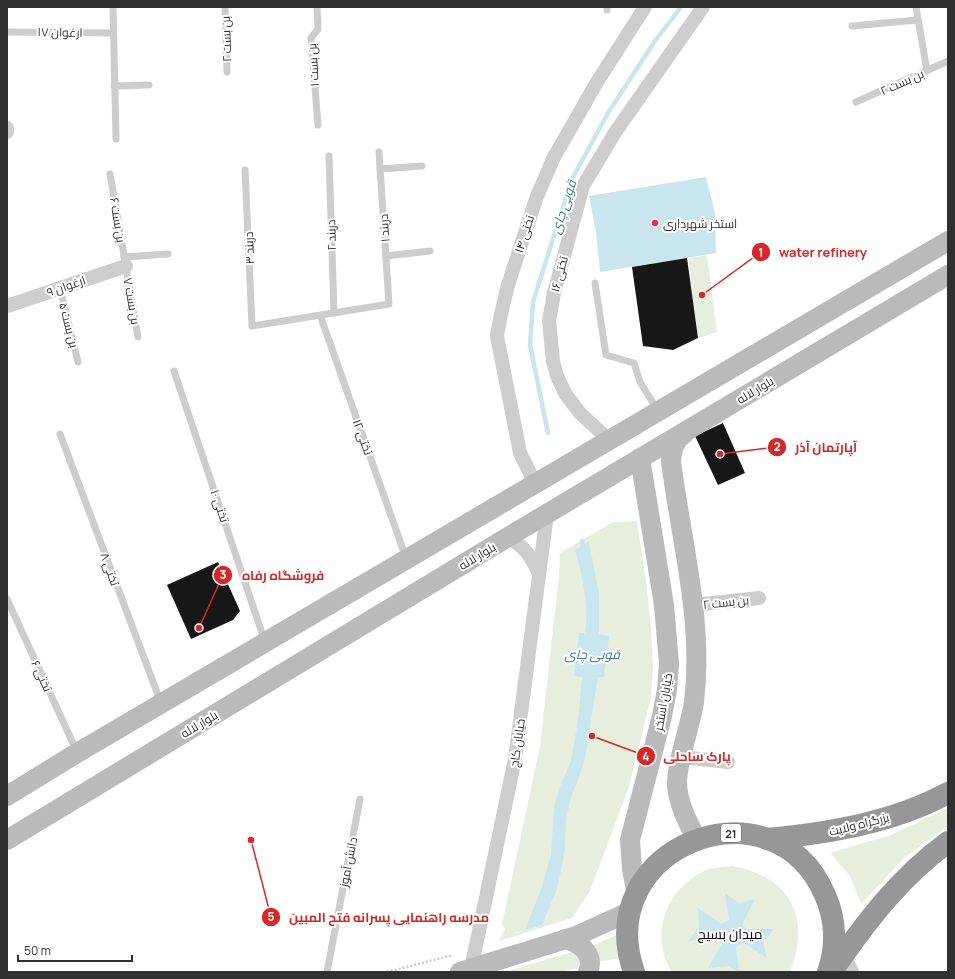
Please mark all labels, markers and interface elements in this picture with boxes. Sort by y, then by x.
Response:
street label: بن بست ۲ [217,16,235,62]
street label: ارغوان ۱۷ [37,23,83,41]
street label: بن بست ۱ [303,43,323,87]
street label: بن بست ۲ [878,65,926,99]
water label: قوبی چای [546,177,581,236]
street label: بن بست ۶ [106,196,130,244]
street label: تختی ۱۴ [510,212,538,255]
street label: دربند ۱ [375,213,393,243]
place label: استخر شهرداری [663,215,737,232]
marker: استخر شهرداری [650,218,660,228]
street label: دربند ۲ [322,219,340,251]
street label: دربند ۳ [240,231,258,265]
callout: water refinery [751,240,875,265]
text: water refinery [779,243,868,261]
text: 1 [758,244,764,261]
street label: تختی ۱۶ [546,253,572,294]
street label: ارغوان ۹ [44,271,88,301]
street label: بن بست ۷ [120,276,144,326]
street label: بن بست ۵ [55,300,83,350]
street label: بلوار لاله [733,372,777,408]
street label: تختی ۱۲ [349,417,378,458]
callout: آپارتمان آذر [767,435,865,460]
text: 2 [773,438,781,455]
text: آپارتمان آذر [794,438,858,457]
street label: تختی ۱۰ [206,487,234,525]
street label: بلوار لاله [455,538,499,574]
street label: تختی ۸ [96,550,124,589]
callout: فروشگاه رفاه [213,563,332,588]
text: 3 [220,566,227,583]
text: فروشگاه رفاه [242,566,324,584]
street label: بن بست ۲ [702,591,750,613]
water label: قوبی چای [564,645,621,663]
street label: تختی ۶ [27,658,57,695]
street label: خیابان استخر [649,672,676,733]
street label: بلوار لاله [177,706,221,742]
street label: خیابان کاج [505,718,529,768]
callout: پارک ساحلی [636,744,739,769]
text: پارک ساحلی [663,747,731,766]
text: 4 [642,748,650,765]
street label: بزرگراه ولایت [827,808,891,840]
road number: 21 [721,824,741,842]
street label: دانش آموز [335,835,361,889]
callout: مدرسه راهنمایی پسرانه فتح المبین [261,905,497,930]
text: 5 [267,908,275,925]
text: مدرسه راهنمایی پسرانه فتح المبین [289,908,489,927]
district label: میدان بسیج [697,924,763,943]
scale bar [18,937,132,963]
text: 50 m [24,942,51,959]

